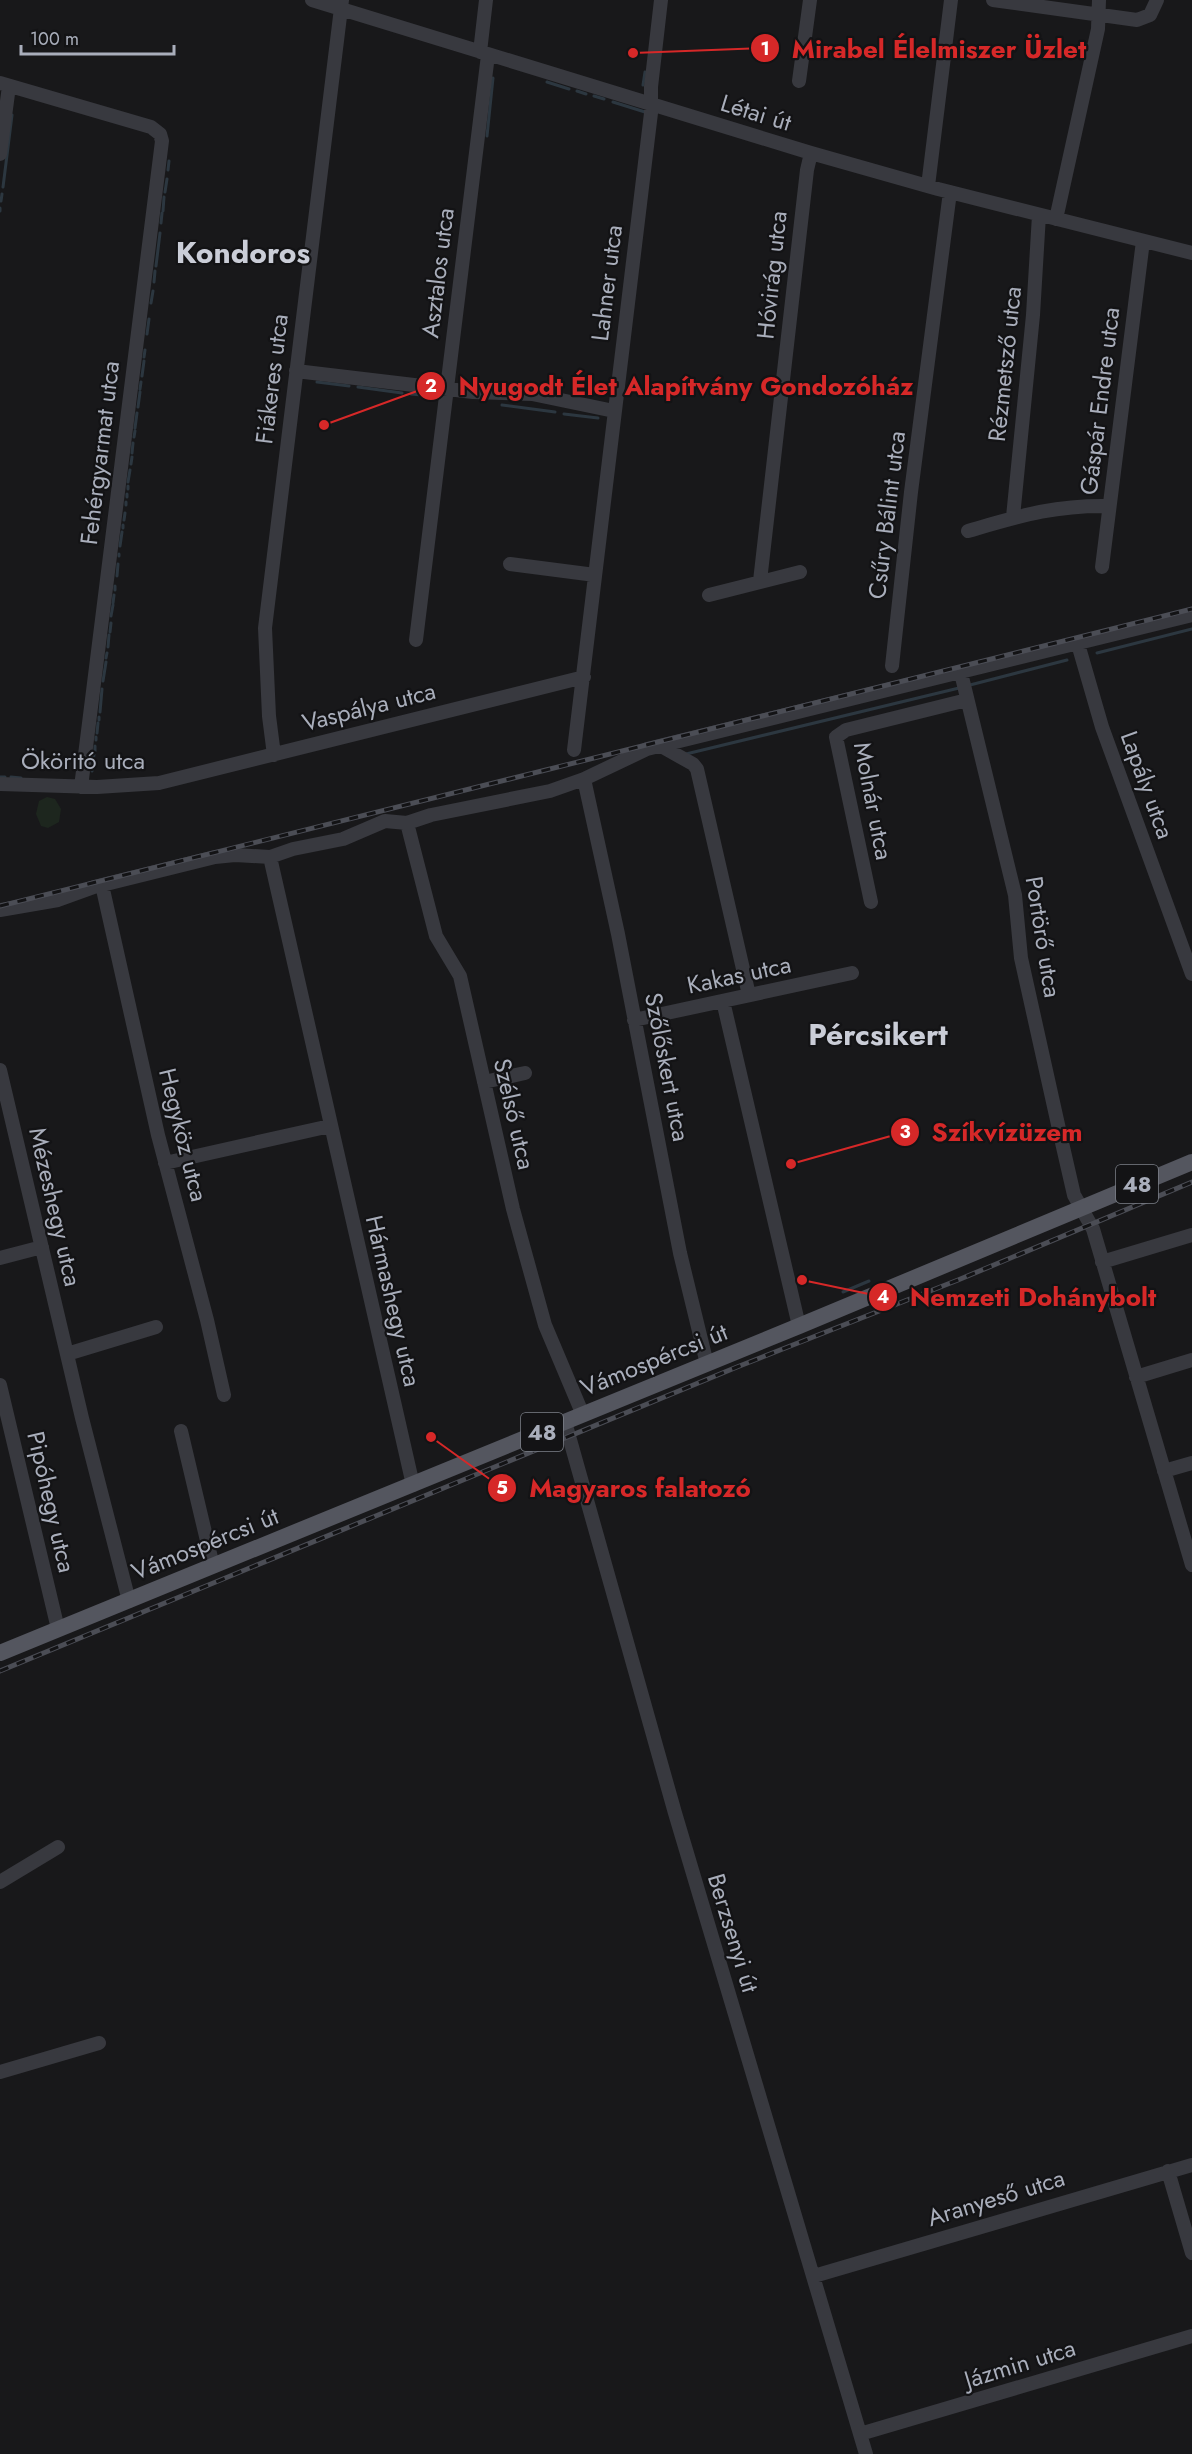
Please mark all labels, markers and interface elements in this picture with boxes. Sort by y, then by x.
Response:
scale bar [21,18,174,56]
text: 100 m [30,26,79,52]
callout: Mirabel Élelmiszer Üzlet [750,26,1098,70]
text: Mirabel Élelmiszer Üzlet [792,30,1087,68]
text: 1 [760,36,770,62]
street label: Létai út [716,85,796,140]
street label: Asztalos utca [412,206,463,340]
street label: Hóvirág utca [747,209,796,341]
street label: Lahner utca [582,223,631,343]
district label: Kondoros [176,231,310,274]
street label: Rézmetsző utca [979,285,1030,443]
street label: Gáspár Endre utca [1071,305,1128,497]
street label: Fiákeres utca [246,312,297,446]
street label: Fehérgyarmat utca [71,359,128,547]
callout: Nyugodt Élet Alapítvány Gondozóház [416,364,926,408]
text: Nyugodt Élet Alapítvány Gondozóház [458,367,914,405]
text: 2 [425,373,437,399]
street label: Csűry Bálint utca [859,429,914,601]
street label: Vaspálya utca [299,673,439,740]
street label: Lapály utca [1112,726,1183,844]
street label: Molnár utca [845,739,902,863]
street label: Ököritó utca [21,743,145,778]
street label: Portörő utca [1017,874,1070,1000]
street label: Kakas utca [684,946,794,1003]
street label: Szőlőskert utca [636,990,699,1144]
district label: Pércsikert [808,1013,948,1056]
street label: Szélső utca [485,1055,544,1173]
street label: Hegyköz utca [150,1065,217,1205]
callout: Szíkvízüzem [890,1110,1095,1154]
text: Szíkvízüzem [931,1113,1083,1151]
text: 3 [899,1119,911,1145]
street label: Mézeshegy utca [20,1124,91,1290]
road number: 48 [1116,1165,1158,1203]
street label: Hármashegy utca [357,1212,430,1390]
callout: Nemzeti Dohánybolt [868,1275,1169,1319]
text: Nemzeti Dohánybolt [910,1278,1157,1316]
text: 4 [877,1284,889,1310]
street label: Vámospércsi út [575,1314,733,1405]
road number: 48 [521,1413,563,1451]
street label: Pipóhegy utca [18,1428,85,1576]
callout: Magyaros falatozó [487,1466,762,1510]
text: Magyaros falatozó [529,1469,751,1507]
text: 5 [496,1475,508,1501]
street label: Vámospércsi út [126,1498,284,1589]
street label: Berzsenyi út [699,1869,768,1997]
street label: Aranyeső utca [923,2160,1069,2235]
street label: Jázmin utca [957,2330,1080,2398]

